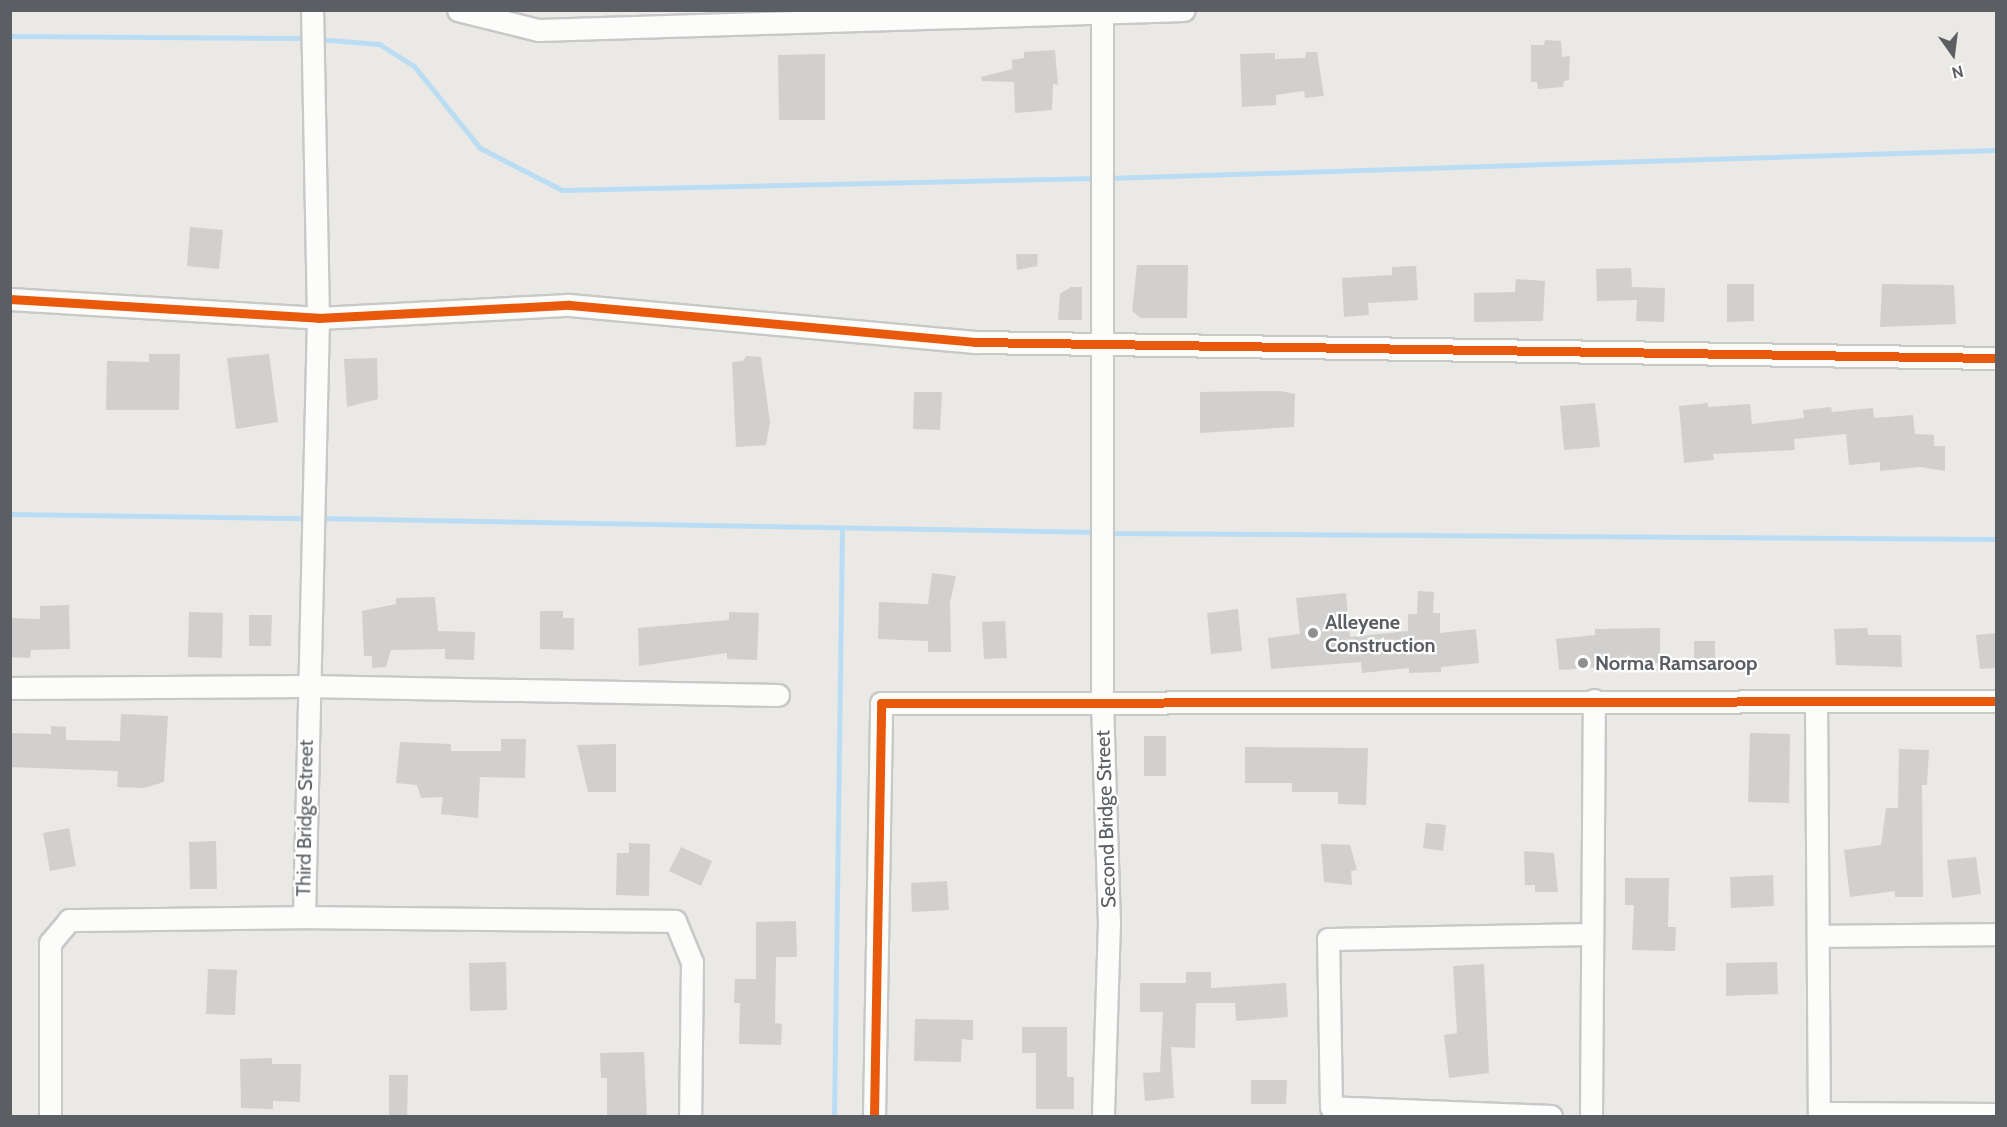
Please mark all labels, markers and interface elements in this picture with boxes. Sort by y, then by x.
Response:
north arrow [1923,24,1983,84]
text: N [1950,61,1965,83]
place label: Alleyene Construction [1325,610,1436,657]
marker: Alleyene Construction [1306,626,1320,640]
place label: Norma Ramsaroop [1595,651,1758,675]
marker: Norma Ramsaroop [1576,656,1590,670]
street label: Second Bridge Street [1091,730,1121,908]
street label: Third Bridge Street [292,739,318,897]

